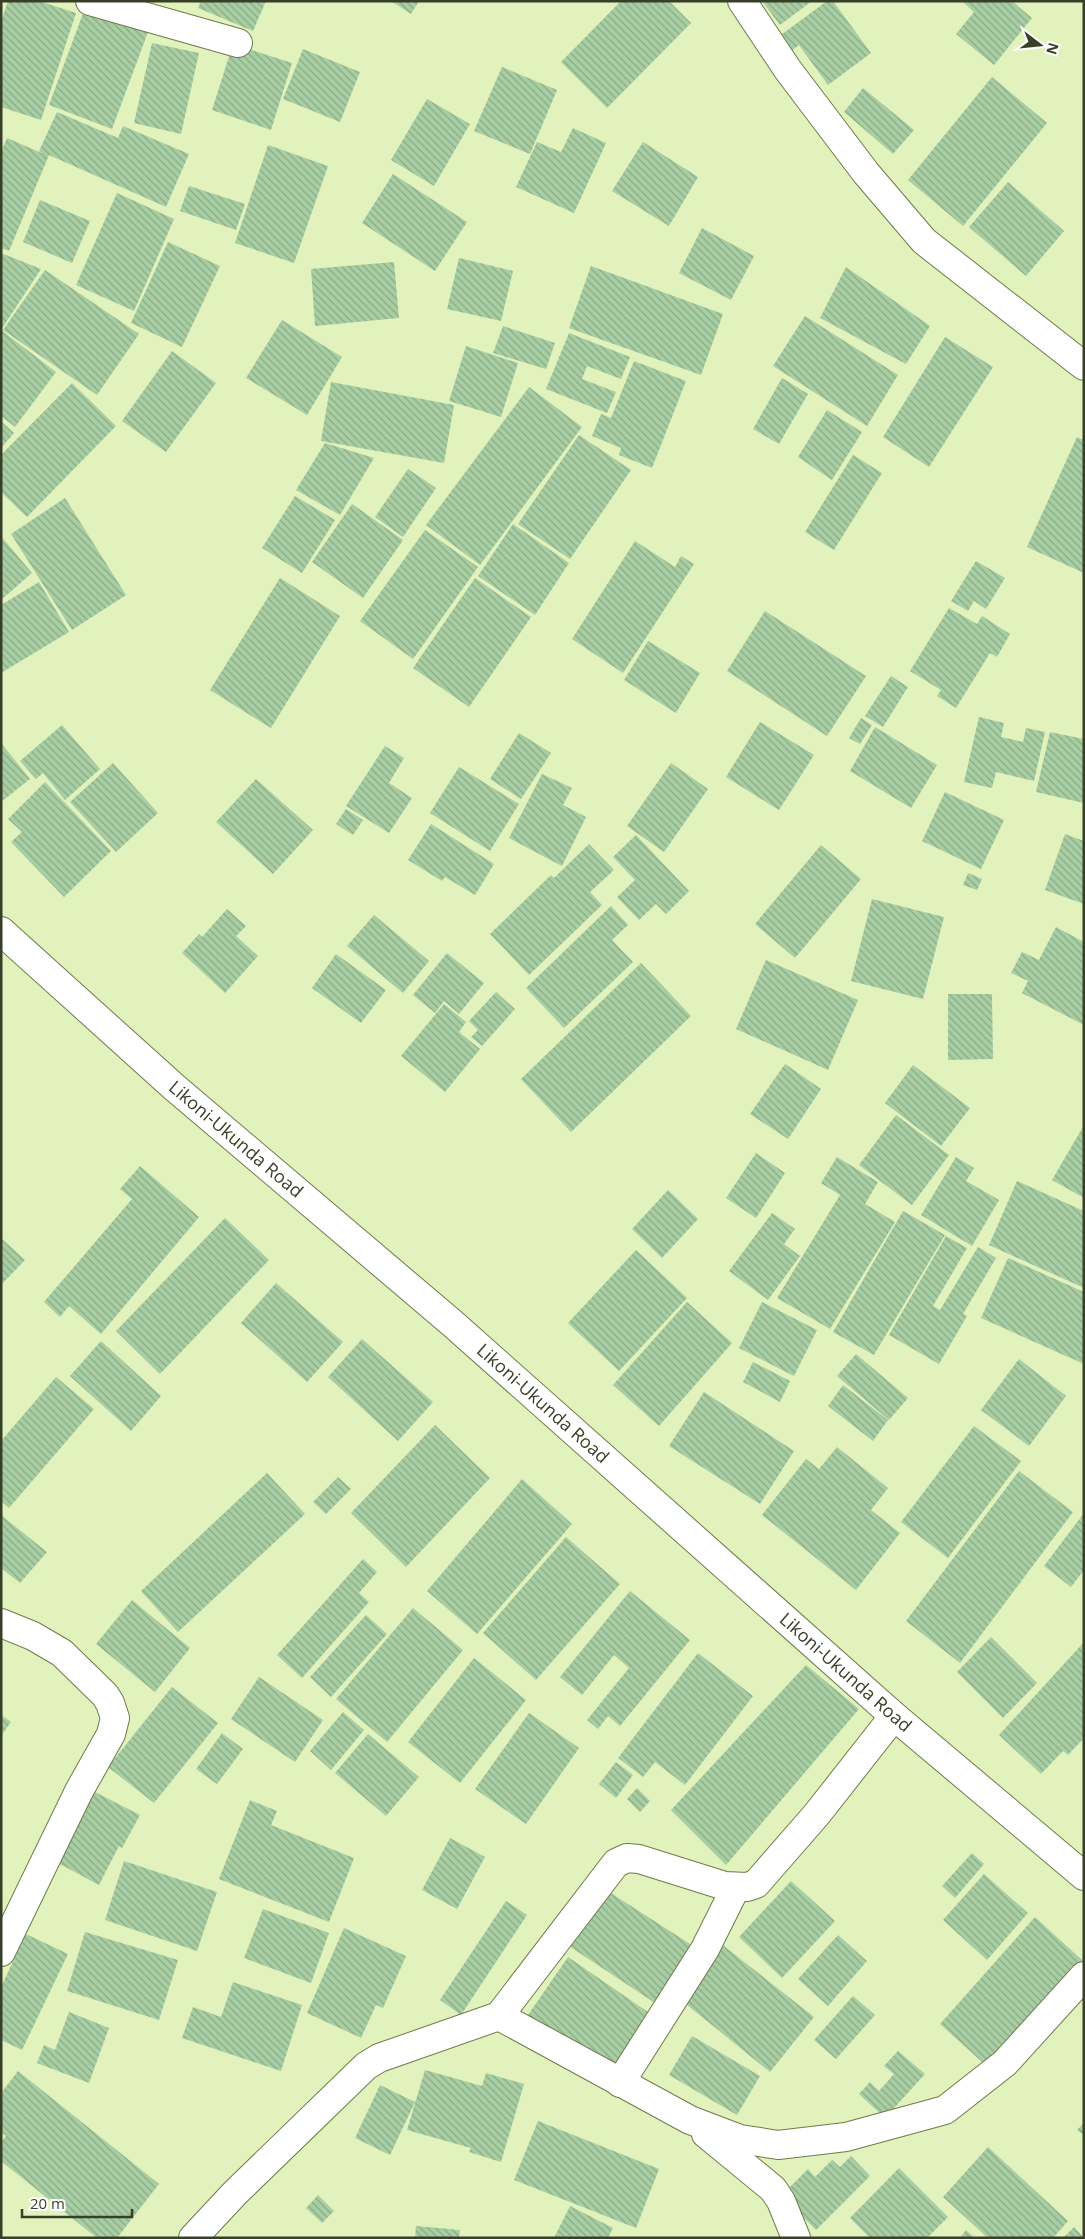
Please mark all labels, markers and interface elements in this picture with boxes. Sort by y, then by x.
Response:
north arrow [1015,20,1065,70]
text: N [1042,41,1064,57]
street label: Likoni-Ukunda Road [164,1075,309,1203]
street label: Likoni-Ukunda Road [472,1338,615,1468]
street label: Likoni-Ukunda Road [775,1607,917,1737]
scale bar [22,2186,132,2218]
text: 20 m [30,2193,65,2213]

